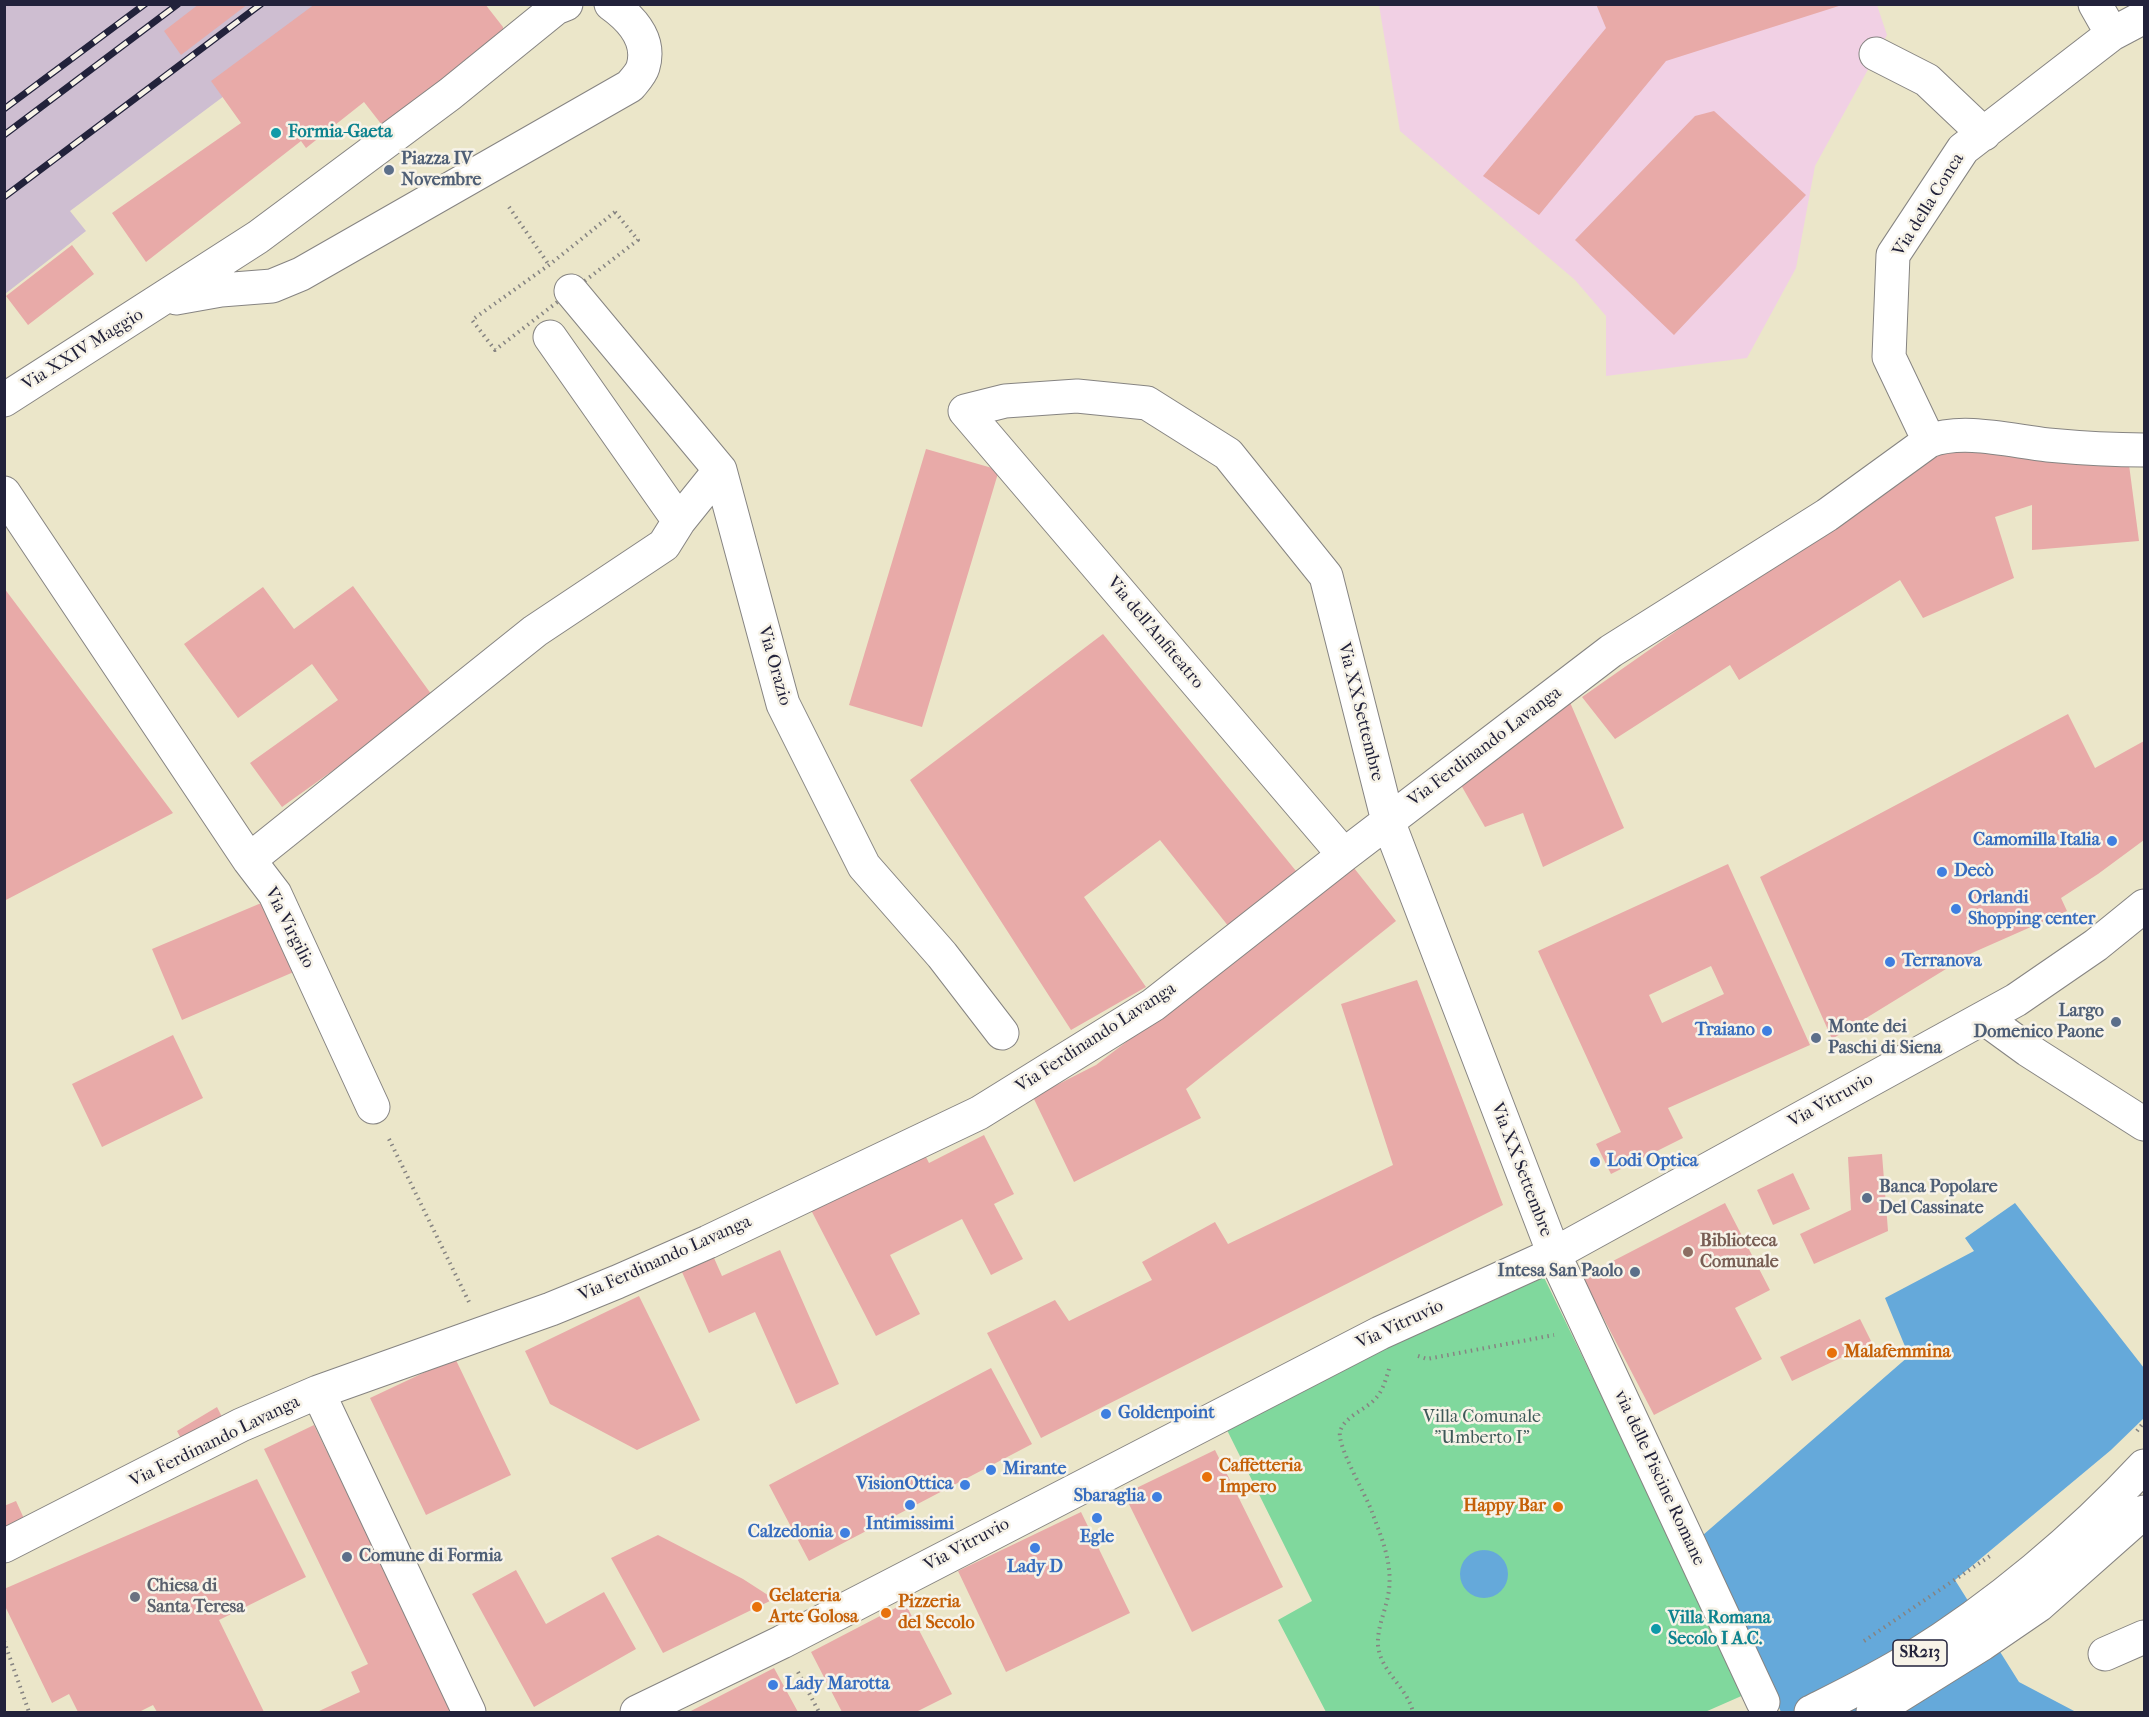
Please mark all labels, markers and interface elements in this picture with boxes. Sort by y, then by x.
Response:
place label: Formia-Gaeta [288,122,392,144]
marker: Formia-Gaeta [269,126,283,140]
place label: Piazza IV Novembre [401,149,481,192]
street label: Via della Conca [1889,149,1969,261]
marker: Piazza IV Novembre [382,163,396,177]
street label: Via XXIV Maggio [18,304,148,396]
street label: Via dell'Anfiteatro [1102,573,1208,693]
street label: Via Orazio [752,624,796,708]
street label: Via XX Settembre [1332,640,1388,784]
street label: Via Ferdinando Lavanga [1404,682,1566,812]
place label: Camomilla Italia [1973,830,2100,852]
marker: Camomilla Italia [2105,834,2119,848]
place label: Decò [1954,861,1994,883]
marker: Decò [1935,865,1949,879]
street label: Via Virgilio [259,884,319,972]
place label: Orlandi Shopping center [1968,888,2095,930]
marker: Orlandi Shopping center [1949,902,1963,916]
place label: Terranova [1902,951,1981,973]
marker: Terranova [1883,955,1897,969]
street label: Via Ferdinando Lavanga [1012,978,1180,1098]
place label: Largo Domenico Paone [1974,1001,2104,1044]
marker: Largo Domenico Paone [2109,1015,2123,1029]
place label: Monte dei Paschi di Siena [1828,1017,1942,1060]
place label: Traiano [1695,1020,1755,1042]
marker: Traiano [1760,1024,1774,1038]
marker: Monte dei Paschi di Siena [1809,1031,1823,1045]
street label: Via Vitruvio [1785,1069,1877,1133]
street label: Via XX Settembre [1485,1100,1557,1240]
place label: Lodi Optica [1607,1151,1698,1173]
marker: Lodi Optica [1588,1155,1602,1169]
place label: Banca Popolare Del Cassinate [1879,1177,1998,1220]
marker: Banca Popolare Del Cassinate [1860,1191,1874,1205]
street label: Via Ferdinando Lavanga [575,1211,755,1307]
place label: Biblioteca Comunale [1700,1231,1779,1274]
marker: Biblioteca Comunale [1681,1245,1695,1259]
place label: Intesa San Paolo [1498,1261,1623,1283]
marker: Intesa San Paolo [1628,1265,1642,1279]
street label: Via Vitruvio [1353,1295,1447,1355]
place label: Malafemmina [1844,1342,1951,1364]
marker: Malafemmina [1825,1346,1839,1360]
street label: via delle Piscine Romane [1609,1387,1709,1569]
street label: Via Ferdinando Lavanga [126,1391,304,1493]
place label: Goldenpoint [1118,1403,1215,1425]
marker: Goldenpoint [1099,1407,1113,1421]
park label: Villa Comunale "Umberto I" [1423,1407,1541,1450]
place label: Caffetteria Impero [1219,1456,1302,1498]
place label: Mirante [1003,1459,1066,1481]
marker: Mirante [984,1463,998,1477]
marker: Caffetteria Impero [1200,1470,1214,1484]
place label: VisionOttica [856,1474,953,1496]
marker: VisionOttica [958,1478,972,1492]
place label: Sbaraglia [1074,1486,1145,1508]
marker: Sbaraglia [1150,1490,1164,1504]
place label: Happy Bar [1463,1496,1546,1518]
marker: Intimissimi [903,1498,917,1512]
marker: Happy Bar [1551,1500,1565,1514]
marker: Egle [1090,1511,1104,1525]
street label: Via Vitruvio [921,1513,1013,1577]
place label: Intimissimi [866,1514,954,1536]
place label: Calzedonia [748,1522,833,1544]
marker: Calzedonia [838,1526,852,1540]
place label: Egle [1080,1527,1114,1549]
marker: Lady D [1028,1541,1042,1555]
place label: Comune di Formia [359,1546,502,1568]
marker: Comune di Formia [340,1550,354,1564]
place label: Lady D [1007,1557,1063,1579]
place label: Chiesa di Santa Teresa [147,1576,245,1618]
place label: Gelateria Arte Golosa [769,1586,858,1628]
marker: Chiesa di Santa Teresa [128,1590,142,1604]
place label: Pizzeria del Secolo [898,1592,975,1634]
marker: Gelateria Arte Golosa [750,1600,764,1614]
marker: Pizzeria del Secolo [879,1606,893,1620]
place label: Villa Romana Secolo I A.C. [1668,1608,1771,1650]
marker: Villa Romana Secolo I A.C. [1649,1622,1663,1636]
road number: SR213 [1893,1640,1947,1666]
place label: Lady Marotta [785,1674,890,1696]
marker: Lady Marotta [766,1678,780,1692]

